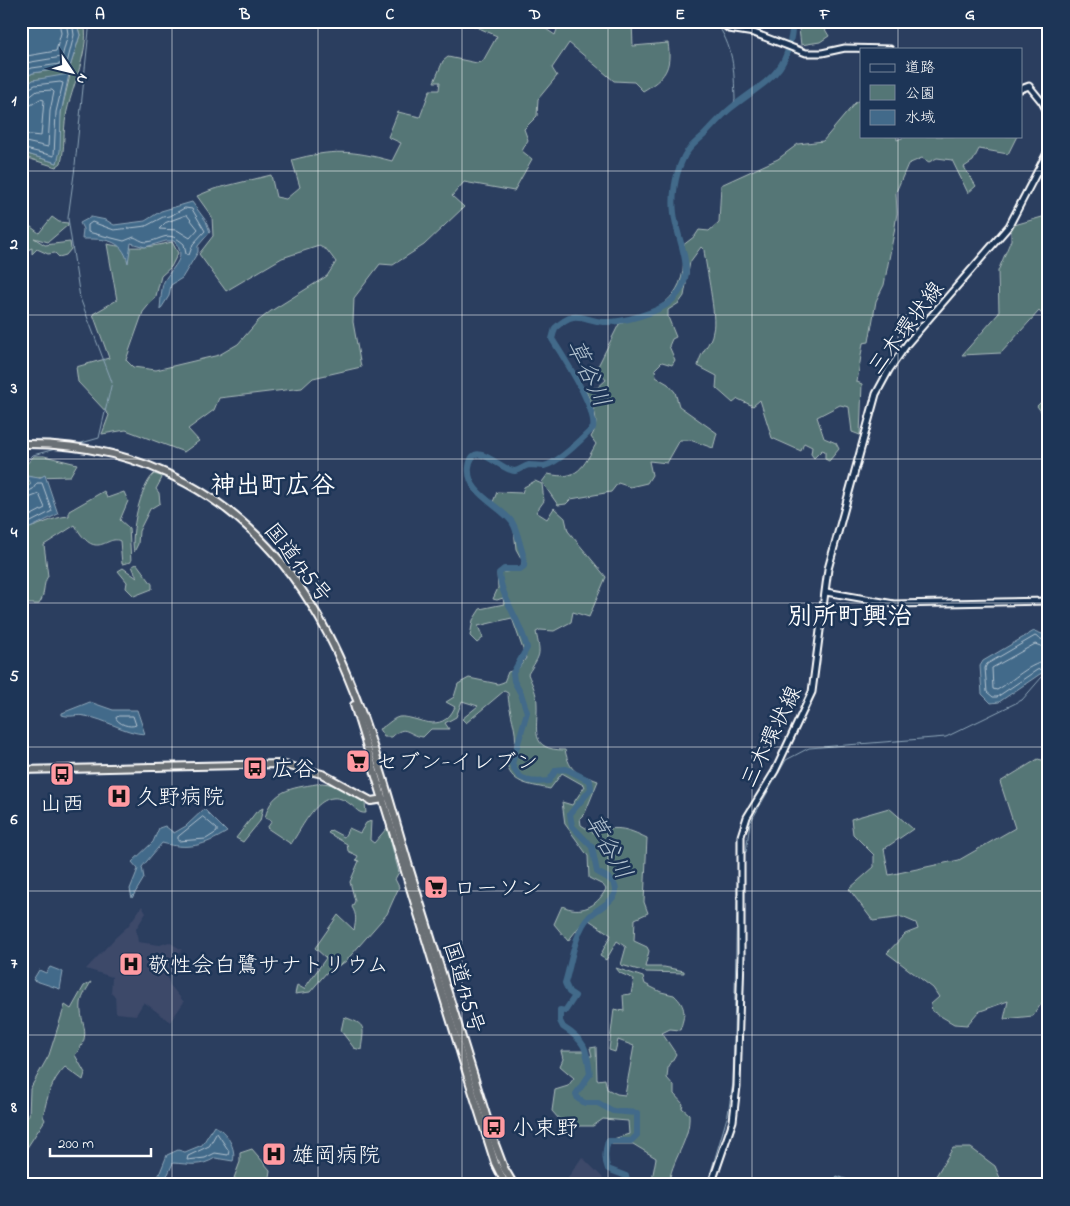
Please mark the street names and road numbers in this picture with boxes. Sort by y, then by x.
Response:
street label: 三木環状線 [862,275,953,382]
street label: 国道175号 [255,517,338,611]
street label: 三木環状線 [734,681,811,794]
street label: 国道175号 [433,938,491,1038]

